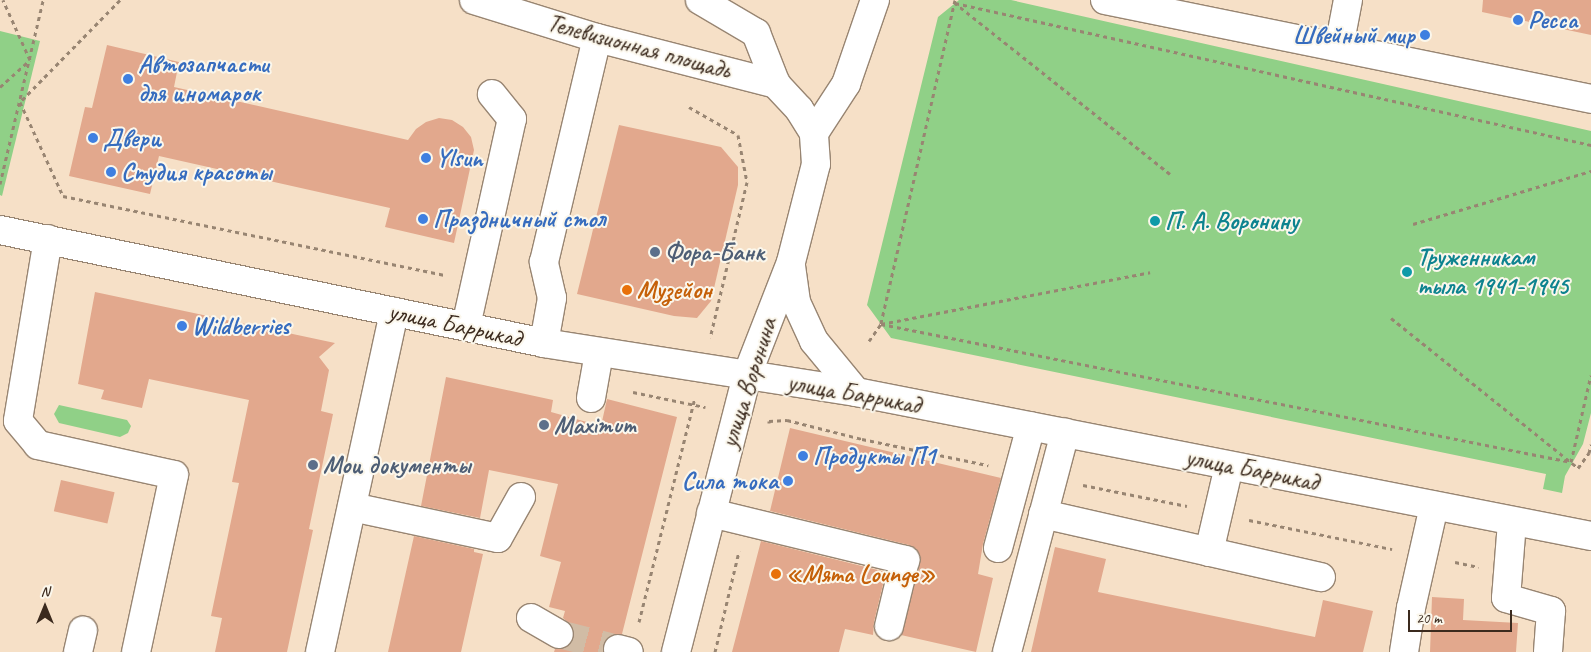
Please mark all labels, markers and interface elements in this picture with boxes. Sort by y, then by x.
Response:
place label: Ресса [1528,5,1577,35]
street label: Телевизионная площадь [545,8,733,86]
marker: Ресса [1512,14,1524,26]
place label: Швейный мир [1293,20,1415,50]
marker: Швейный мир [1419,29,1431,41]
place label: Автозапчасти для иномарок [138,50,269,109]
marker: Автозапчасти для иномарок [122,73,134,85]
place label: Двери [103,123,161,153]
marker: Двери [87,132,99,144]
place label: Ylsun [436,143,483,173]
marker: Ylsun [420,152,432,164]
place label: Студия красоты [121,157,271,187]
marker: Студия красоты [105,166,117,178]
place label: Праздничный стол [433,204,606,234]
place label: П. А. Воронину [1165,206,1298,236]
marker: Праздничный стол [417,213,429,225]
marker: П. А. Воронину [1149,215,1161,227]
place label: Фора-Банк [665,237,764,267]
place label: Труженникам тыла 1941-1945 [1417,243,1568,302]
marker: Фора-Банк [649,246,661,258]
marker: Труженникам тыла 1941-1945 [1401,266,1413,278]
place label: Музейон [637,275,712,305]
marker: Музейон [621,284,633,296]
street label: улица Баррикад [385,296,525,354]
place label: Wildberries [192,311,290,341]
street label: улица Воронина [714,314,784,452]
marker: Wildberries [176,320,188,332]
street label: улица Баррикад [784,367,924,421]
place label: Maximum [554,410,636,440]
marker: Maximum [538,419,550,431]
place label: Продукты П1 [813,441,936,471]
street label: улица Баррикад [1182,442,1322,498]
place label: Мои документы [323,450,471,480]
marker: Продукты П1 [797,450,809,462]
marker: Мои документы [307,459,319,471]
place label: Сила тока [686,466,778,496]
marker: Сила тока [782,475,794,487]
place label: «Мята Lounge» [786,559,935,589]
marker: «Мята Lounge» [770,568,782,580]
north arrow [20,582,70,632]
text: N [41,583,49,600]
scale bar [1411,600,1515,632]
text: 20 m [1416,609,1442,628]

